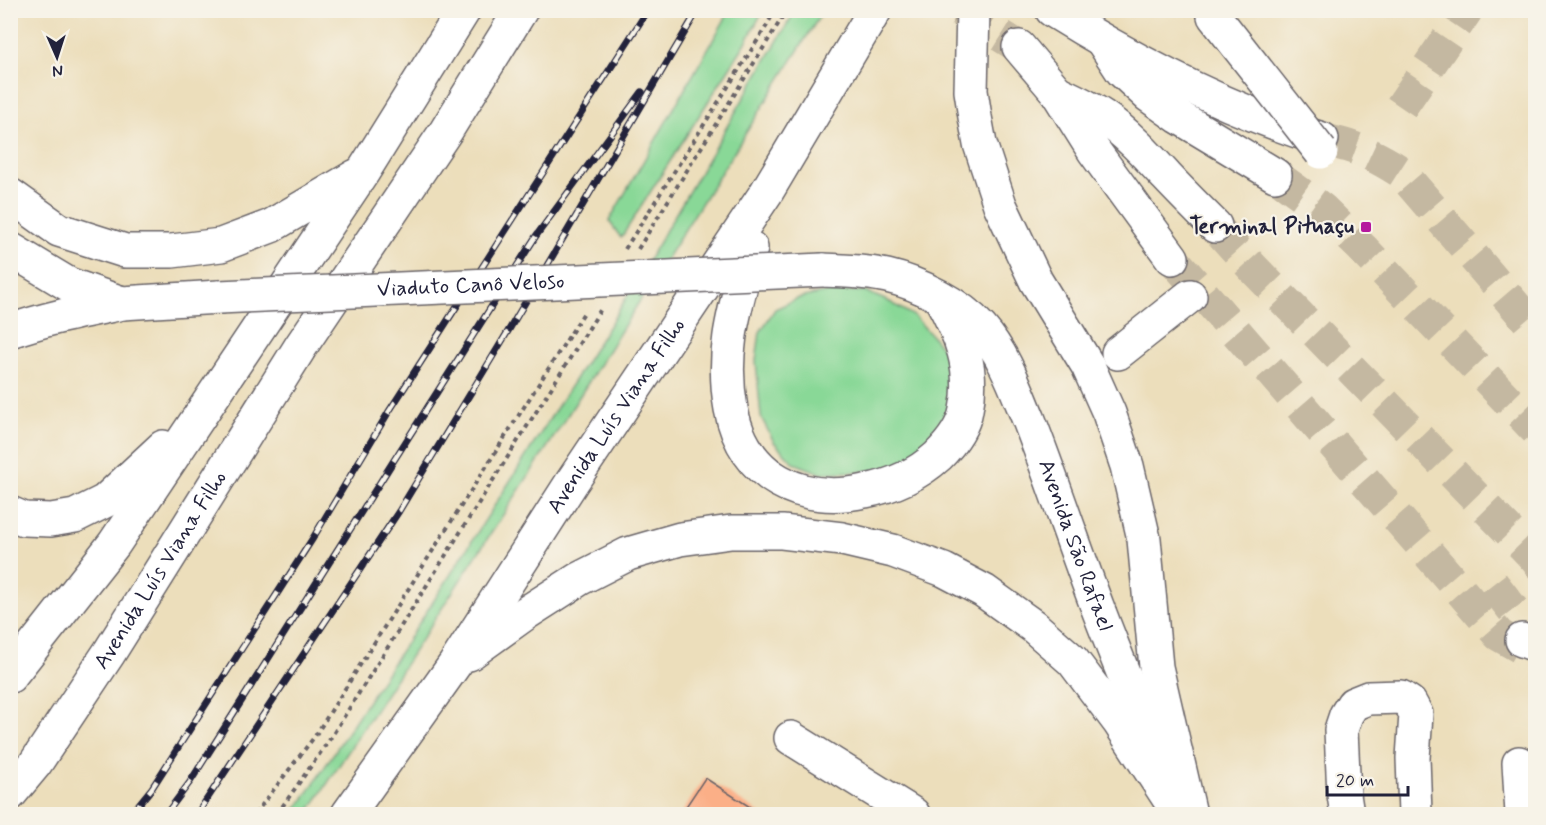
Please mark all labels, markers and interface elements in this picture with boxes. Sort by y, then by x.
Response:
north arrow [27,27,87,87]
text: N [52,60,64,81]
place label: Terminal Pituaçu [1190,213,1354,241]
marker: Terminal Pituaçu [1359,220,1373,234]
street label: Viaduto Canô Veloso [376,268,565,304]
street label: Avenida Luís Viana Filho [541,313,692,519]
street label: Avenida São Rafael [1031,456,1119,635]
street label: Avenida Luís Viana Filho [88,466,233,675]
scale bar [1327,759,1408,797]
text: 20 m [1336,769,1374,793]

